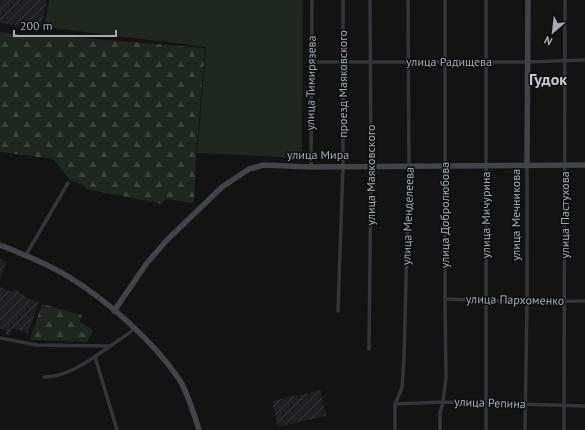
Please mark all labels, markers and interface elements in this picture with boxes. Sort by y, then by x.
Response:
scale bar [14,12,116,38]
north arrow [533,12,573,52]
text: 200 m [20,18,53,33]
street label: проезд Маяковского [335,30,350,138]
text: N [542,33,555,49]
street label: улица Тимирязева [302,35,319,131]
street label: улица Радищева [406,54,492,69]
district label: Гудок [529,69,567,89]
street label: улица Маяковского [363,124,378,226]
street label: улица Мира [287,147,349,162]
street label: улица Добролюбова [437,162,452,268]
street label: улица Менделеева [398,167,417,265]
street label: улица Мечникова [508,169,523,261]
street label: улица Пастухова [557,171,572,259]
street label: улица Мичурина [478,172,493,258]
street label: улица Пархоменко [466,291,564,308]
street label: улица Репина [454,394,526,411]

